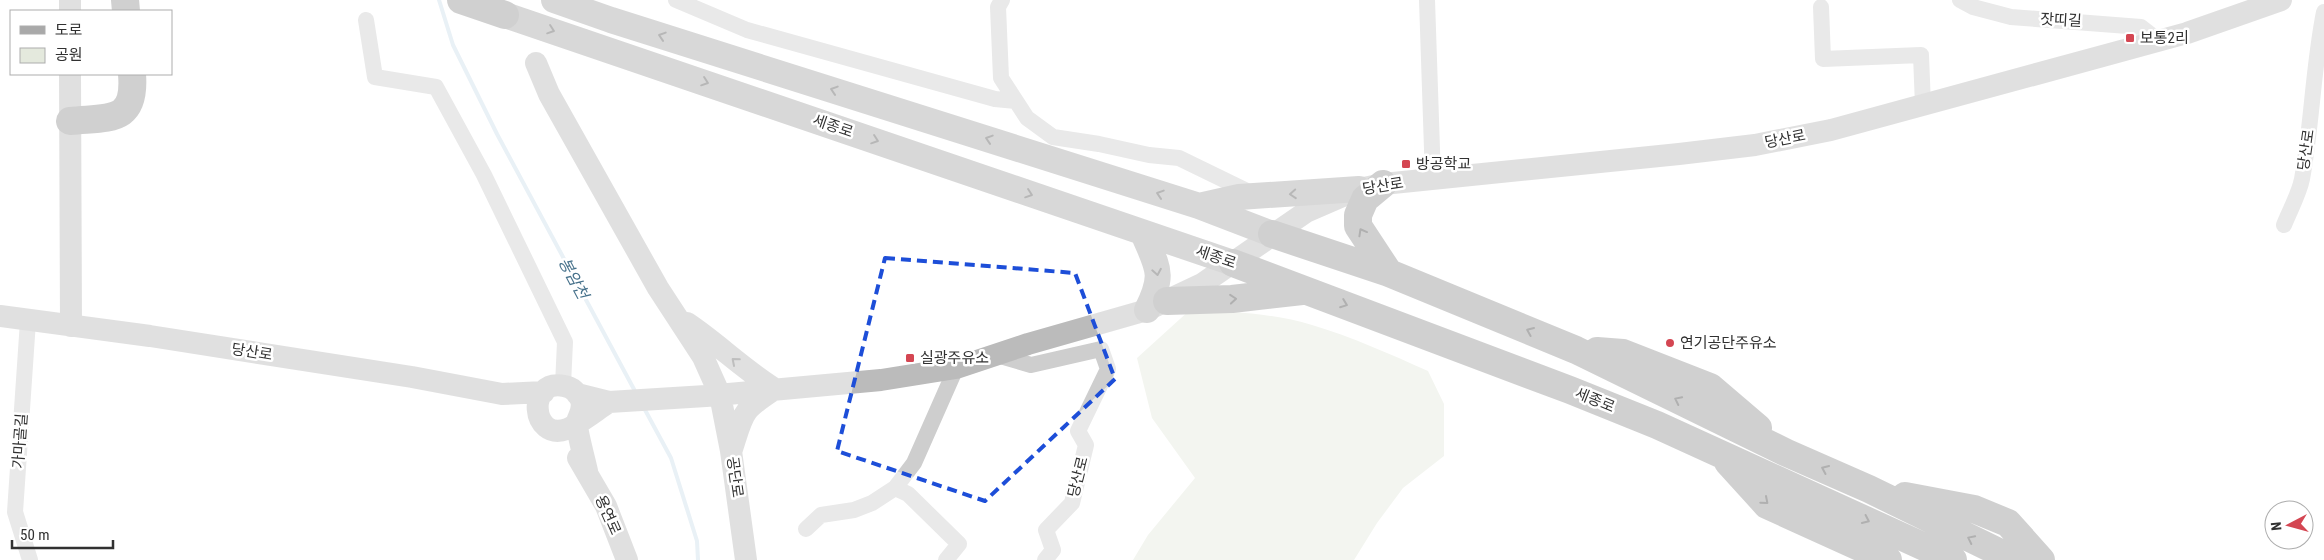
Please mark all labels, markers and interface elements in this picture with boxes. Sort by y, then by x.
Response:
legend [10,10,172,75]
street label: 잣띠길 [2040,10,2082,30]
text: 도로 [55,21,83,39]
one-way arrow [546,24,555,34]
place label: 보통2리 [2140,29,2189,47]
one-way arrow [659,32,667,42]
marker: 보통2리 [2124,32,2136,44]
text: 공원 [55,46,83,64]
one-way arrow [700,76,709,86]
one-way arrow [830,86,838,96]
street label: 세종로 [810,111,856,141]
street label: 당산로 [1763,126,1807,152]
street label: 당산로 [2294,128,2318,172]
one-way arrow [871,135,879,145]
one-way arrow [985,135,993,145]
place label: 방공학교 [1416,155,1471,173]
marker: 방공학교 [1400,158,1412,170]
street label: 당산로 [1361,174,1405,198]
one-way arrow [1024,188,1033,198]
one-way arrow [1289,188,1297,199]
one-way arrow [1157,189,1165,199]
one-way arrow [1359,228,1369,237]
street label: 세종로 [1193,242,1239,272]
water label: 봉암천 [555,254,593,304]
one-way arrow [1151,268,1162,276]
one-way arrow [1229,293,1237,304]
one-way arrow [1339,298,1348,308]
one-way arrow [1527,327,1535,337]
place label: 연기공단주유소 [1680,334,1777,352]
marker: 연기공단주유소 [1664,337,1676,349]
street label: 당산로 [230,340,274,364]
place label: 실광주유소 [920,349,989,367]
marker: 실광주유소 [904,352,916,364]
one-way arrow [731,358,740,367]
street label: 세종로 [1572,384,1618,416]
one-way arrow [1674,395,1683,406]
street label: 가마골길 [9,413,31,469]
street label: 공단로 [723,455,747,499]
street label: 당산로 [1064,455,1092,499]
one-way arrow [1821,465,1830,476]
street label: 용연로 [591,492,625,538]
one-way arrow [1760,496,1769,505]
north arrow [2264,500,2314,550]
one-way arrow [1861,514,1870,525]
scale bar [12,518,114,550]
text: N [2268,521,2284,531]
text: 50 m [20,526,50,544]
one-way arrow [1968,535,1977,545]

